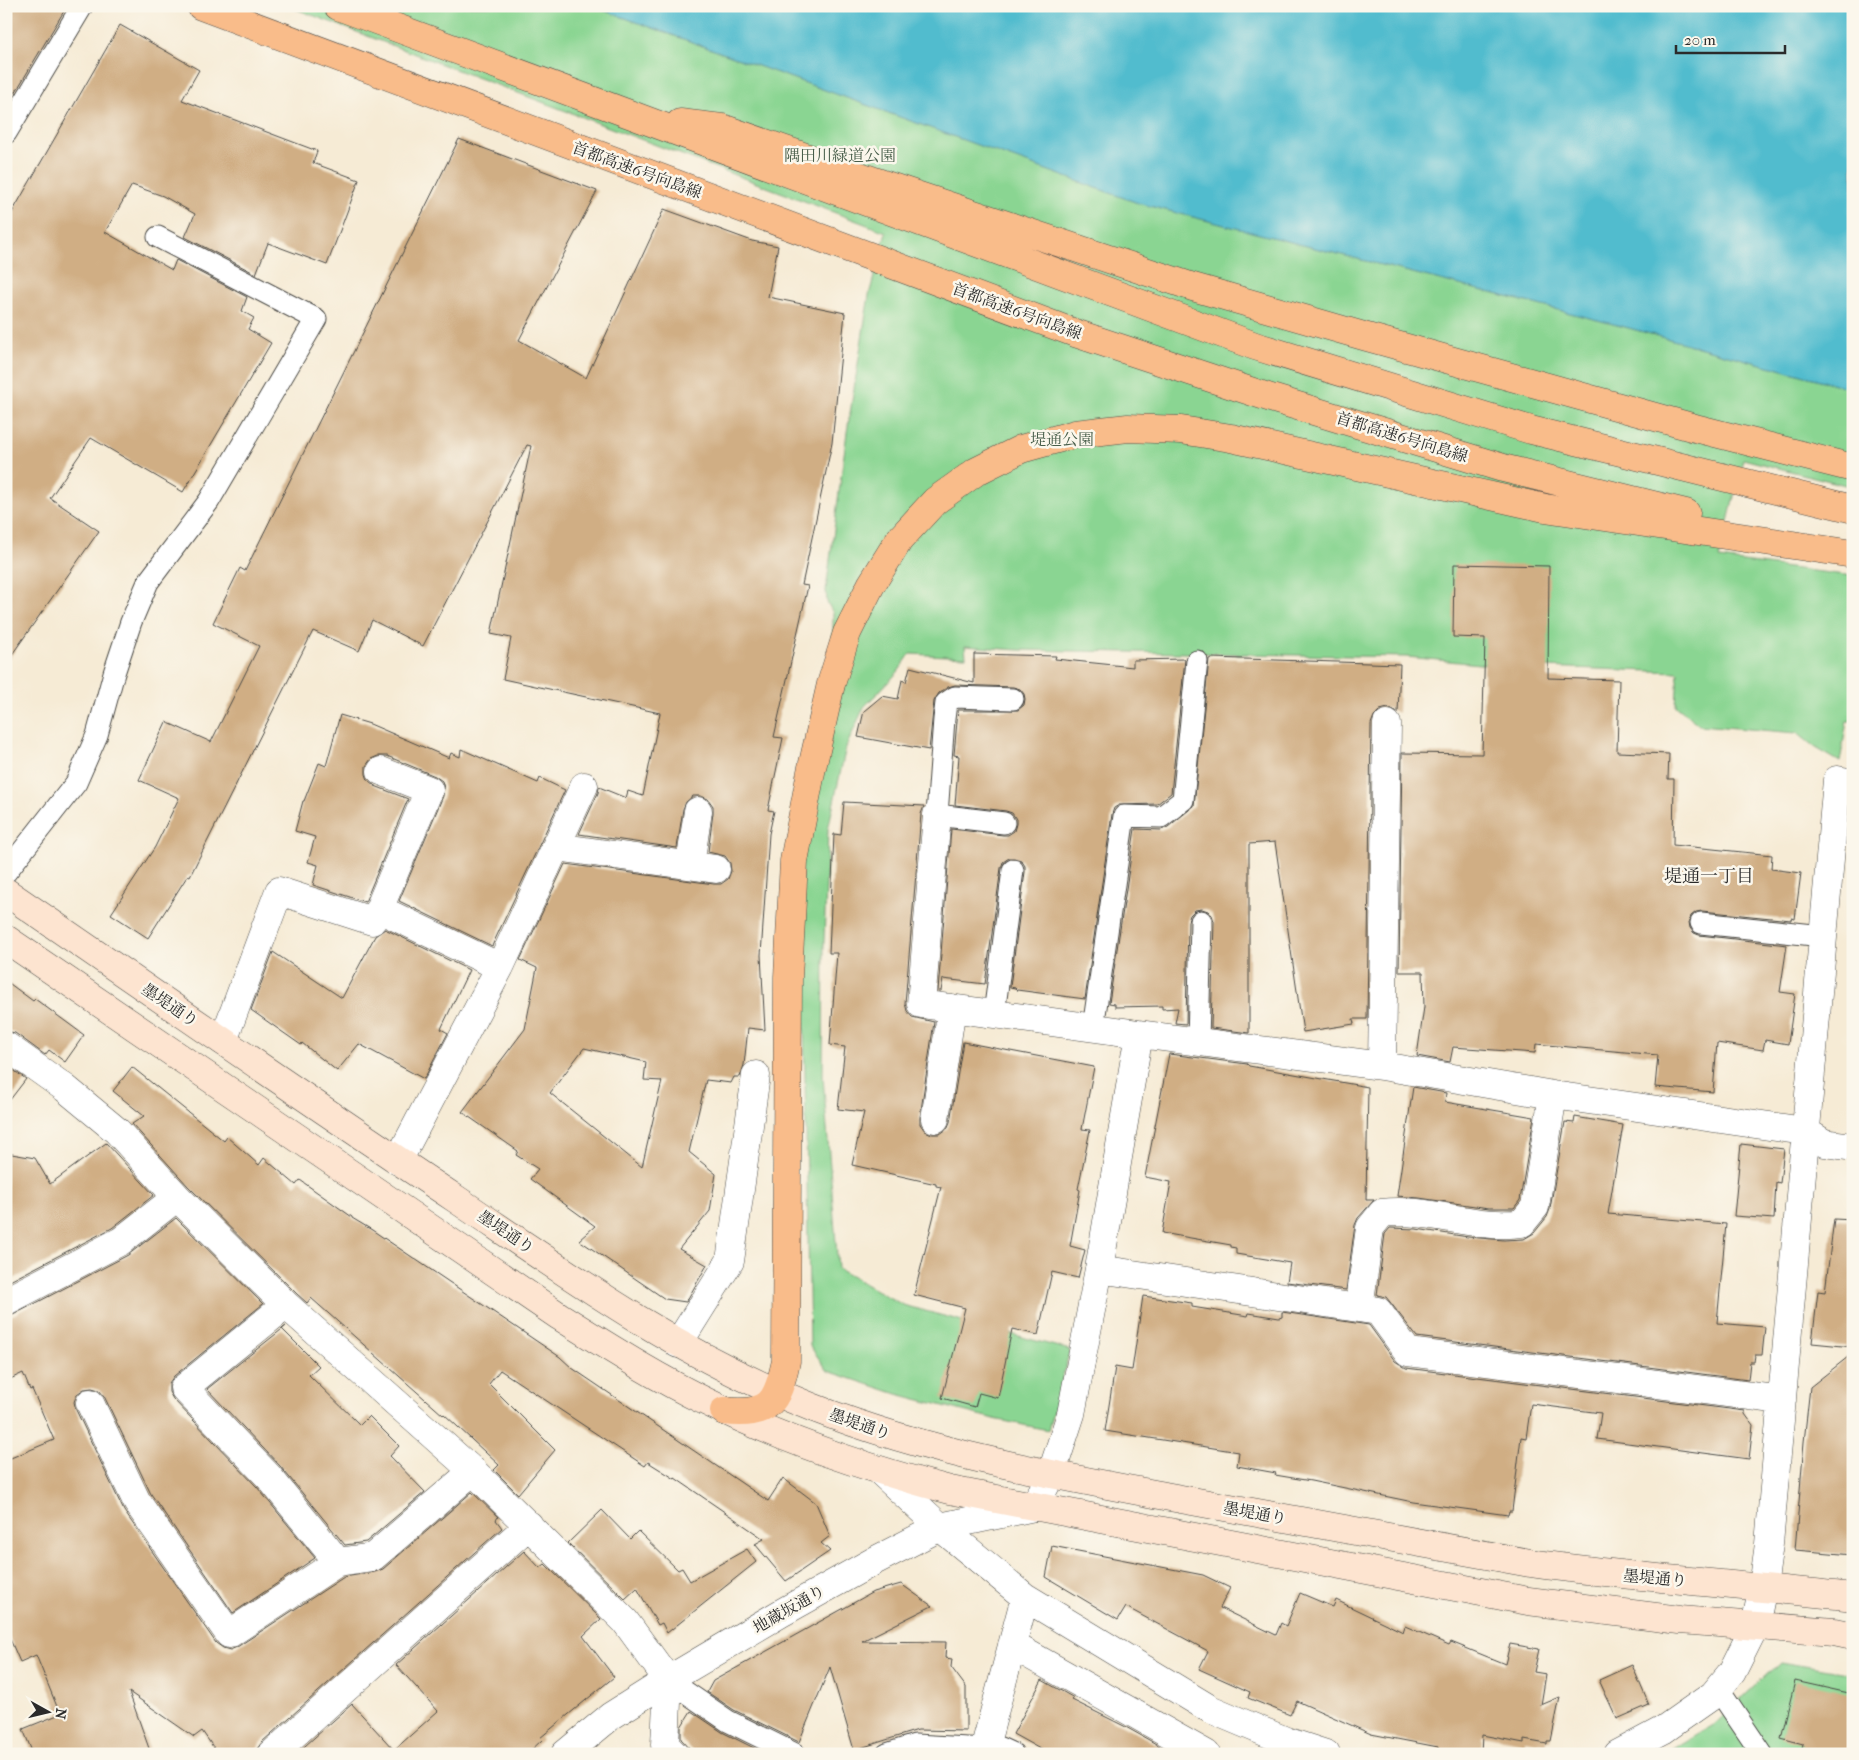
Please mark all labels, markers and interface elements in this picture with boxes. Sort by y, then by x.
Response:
scale bar [1676,22,1785,54]
text: 20 m [1684,31,1716,49]
street label: 首都高速6号向島線 [570,138,704,202]
park label: 隅田川緑道公園 [784,146,896,165]
street label: 首都高速6号向島線 [950,279,1084,343]
street label: 首都高速6号向島線 [1334,408,1470,466]
park label: 堤通公園 [1030,430,1094,449]
district label: 堤通一丁目 [1664,866,1754,887]
street label: 墨堤通り [138,979,202,1031]
street label: 墨堤通り [474,1206,538,1258]
street label: 墨堤通り [827,1405,893,1443]
street label: 墨堤通り [1222,1498,1288,1528]
street label: 墨堤通り [1622,1566,1688,1590]
street label: 地蔵坂通り [750,1581,828,1637]
north arrow [22,1688,72,1738]
text: N [51,1707,70,1721]

